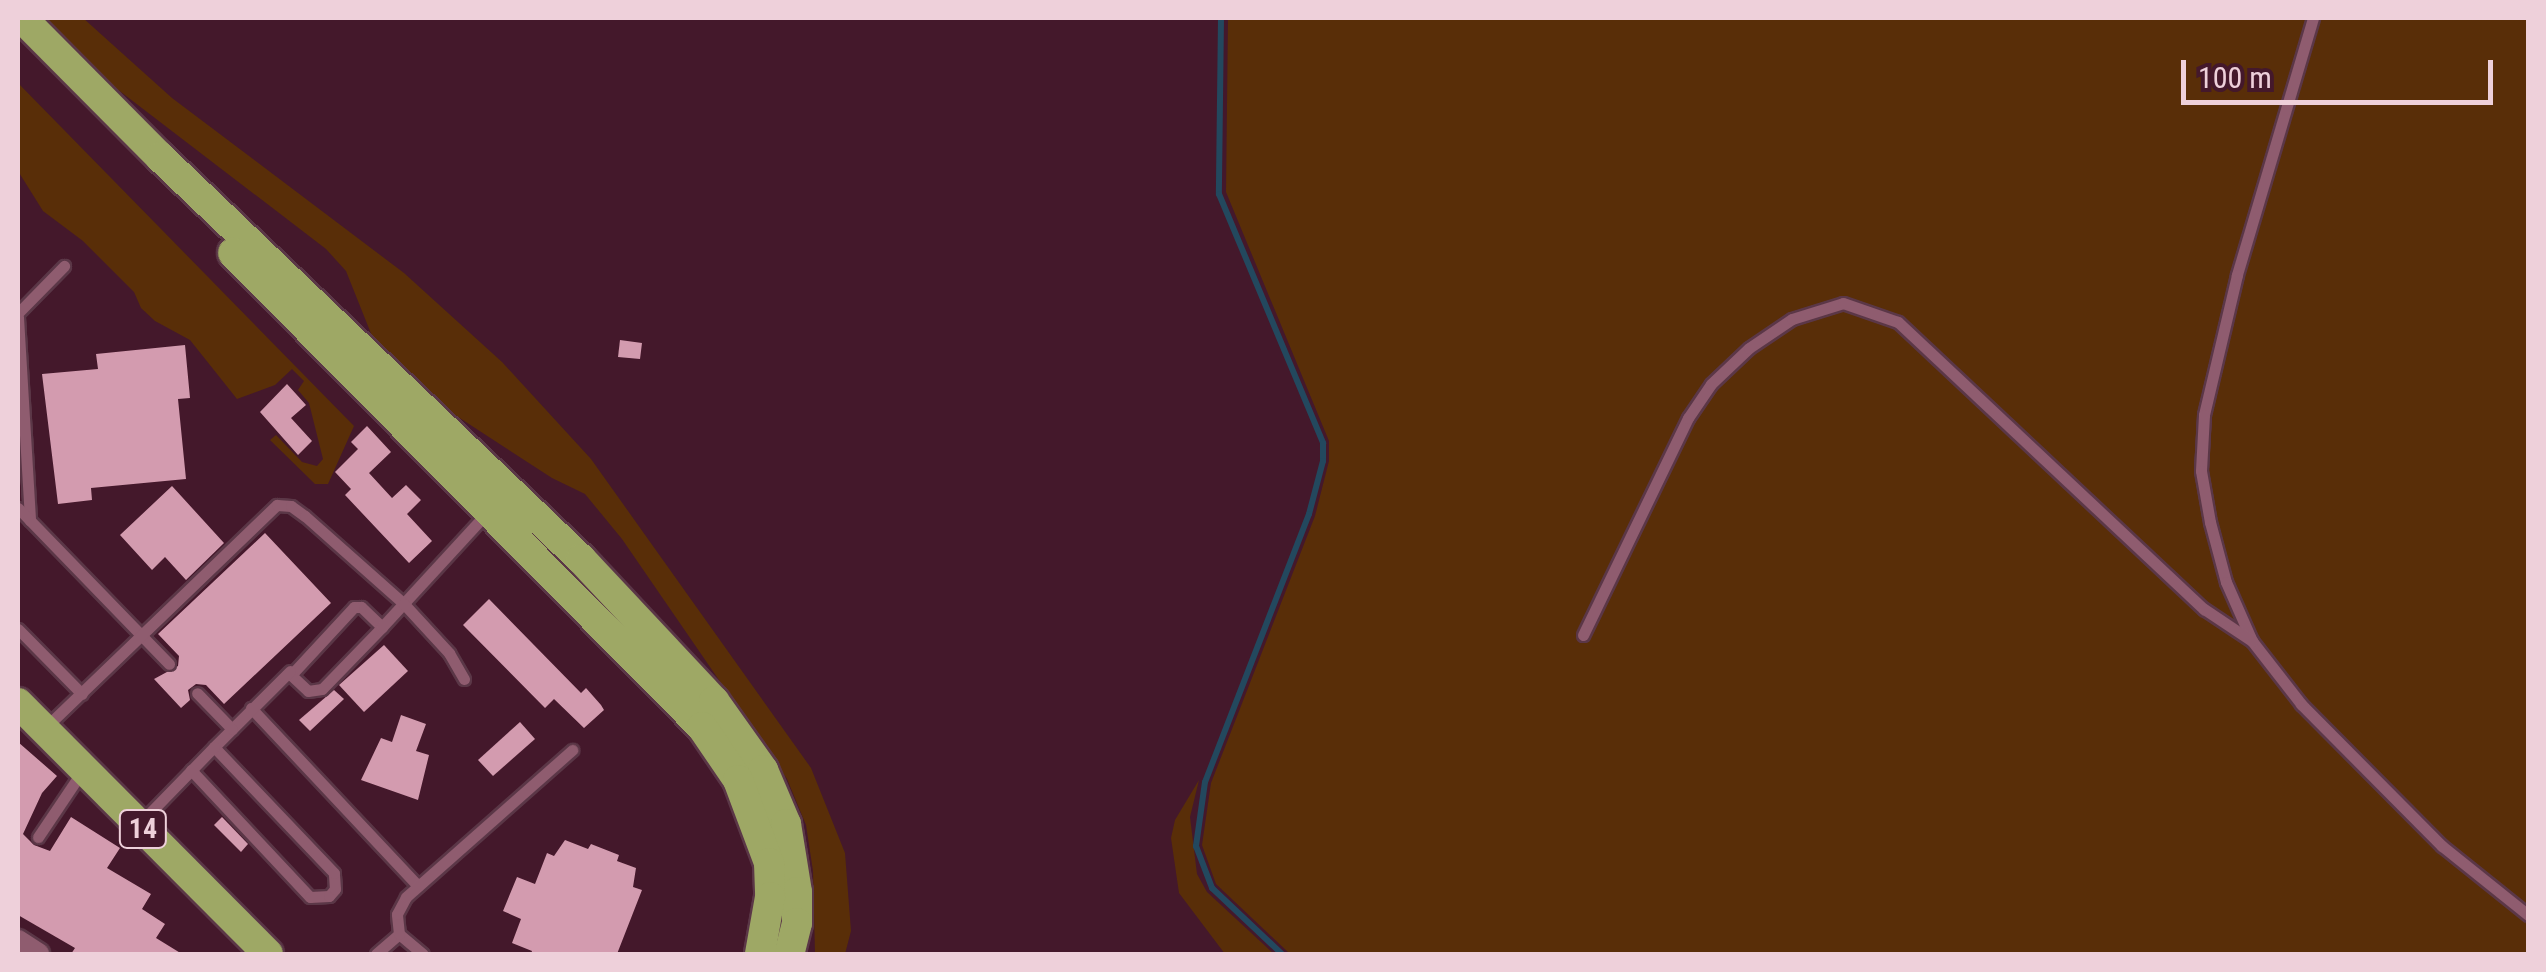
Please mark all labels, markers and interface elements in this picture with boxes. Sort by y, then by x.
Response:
scale bar [2186,40,2498,102]
text: 100 m [2198,60,2272,95]
road number: 14 [118,806,168,852]

